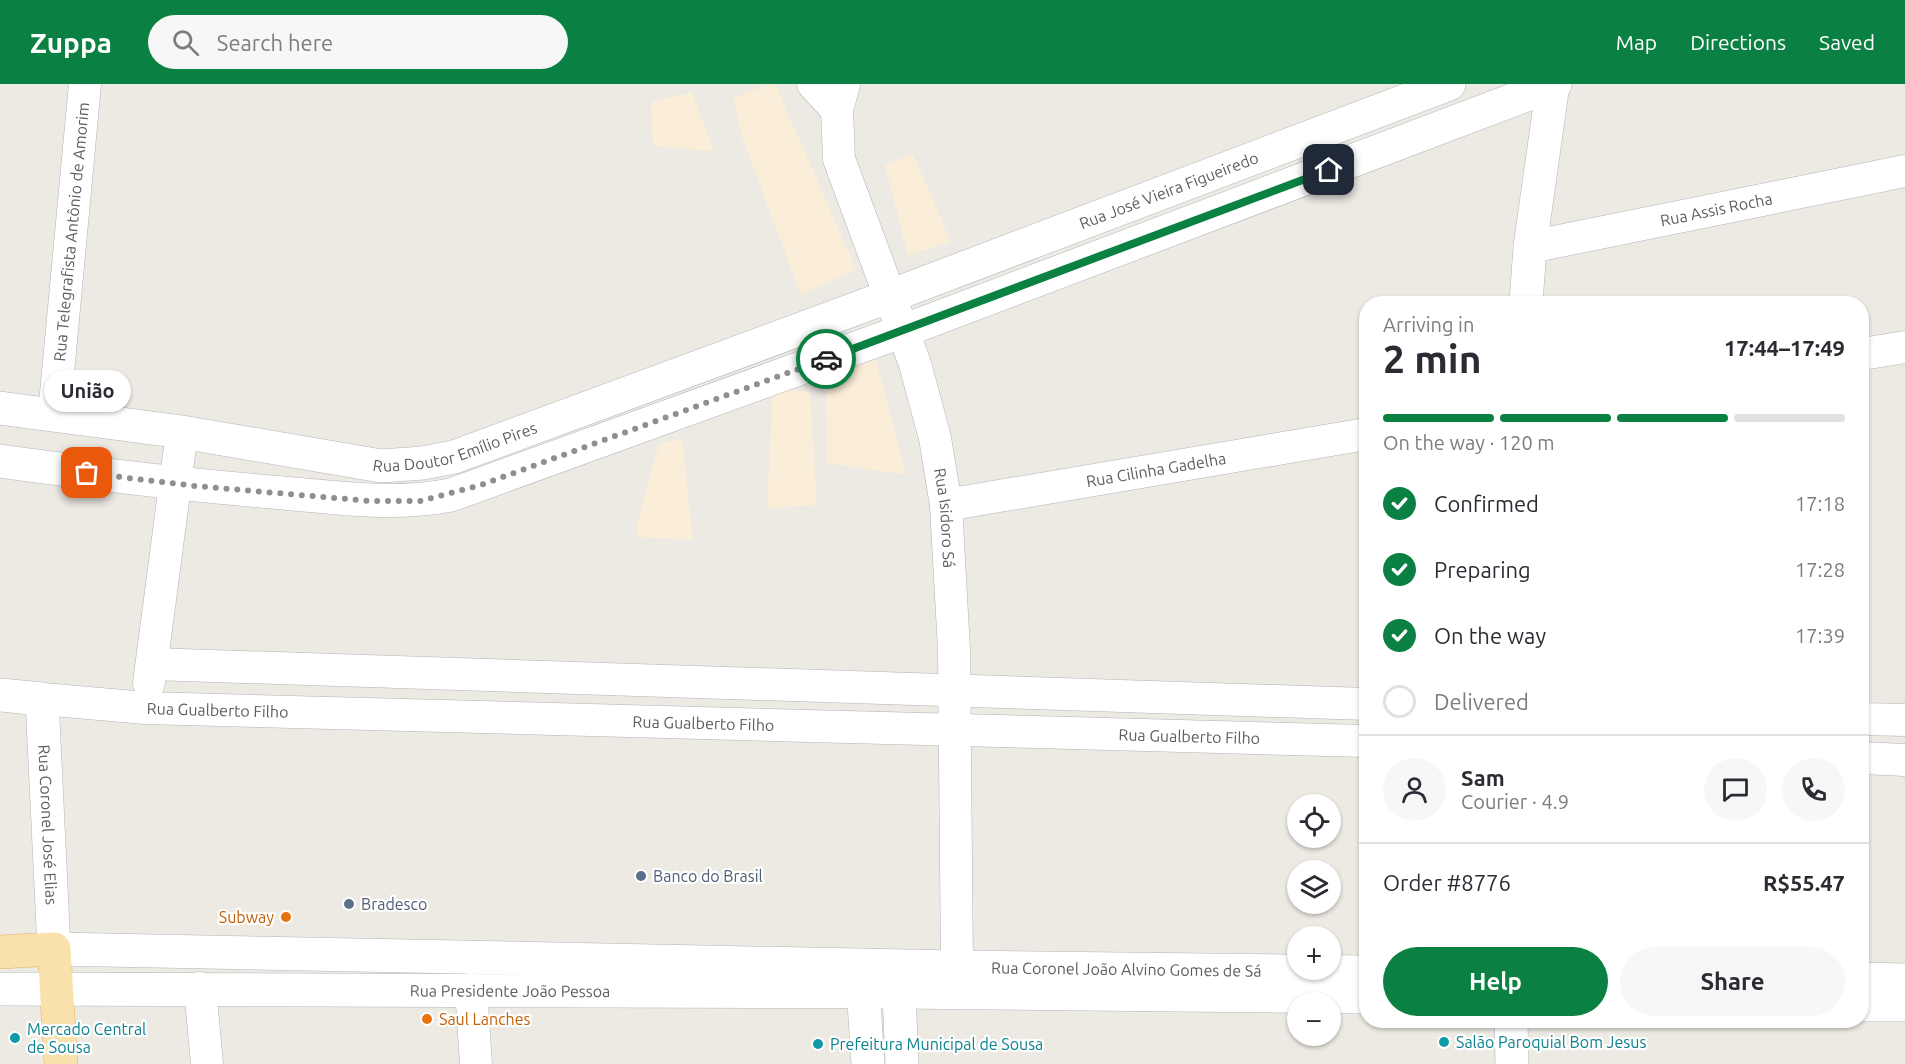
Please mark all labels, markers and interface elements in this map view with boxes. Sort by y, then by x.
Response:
search box [148,15,568,69]
icon: search [169,26,202,59]
text: Zuppa [30,27,112,58]
text: Search here [217,30,333,55]
text: Map [1616,30,1657,54]
text: Directions [1690,30,1786,54]
text: Saved [1819,30,1875,54]
street label: Rua Telegrafista Antônio de Amorim [50,101,92,362]
pin [1303,144,1354,195]
street label: Rua José Vieira Figueiredo [1077,148,1261,232]
icon: home [1312,153,1345,186]
street label: Rua Assis Rocha [1658,189,1774,229]
text: Arriving in [1383,313,1474,336]
courier [796,329,856,389]
text: 17:44–17:49 [1724,335,1845,360]
text: 2 min [1383,337,1482,380]
icon: car [810,343,843,376]
callout: União [44,371,130,413]
text: União [60,379,115,402]
street label: Rua Doutor Emílio Pires [371,418,539,475]
text: On the way · 120 m [1383,431,1555,454]
pin [61,447,112,498]
street label: Rua Cilinha Gadelha [1085,449,1227,490]
icon: bag [70,456,103,489]
street label: Rua Isidoro Sá [931,467,958,568]
icon: check [1383,487,1416,520]
text: Confirmed [1434,491,1539,516]
text: 17:18 [1795,492,1845,515]
icon: check [1383,553,1416,586]
text: Preparing [1434,557,1531,582]
text: 17:28 [1795,558,1845,581]
icon: check [1383,619,1416,652]
text: On the way [1434,623,1546,648]
text: 17:39 [1795,624,1845,647]
text: Delivered [1434,689,1529,714]
street label: Rua Gualberto Filho [146,699,289,721]
street label: Rua Gualberto Filho [632,712,775,734]
street label: Rua Gualberto Filho [1118,725,1260,747]
street label: Rua Coronel José Elias [35,744,61,905]
button: person [1383,758,1446,821]
button: chat [1704,758,1767,821]
button: phone [1782,758,1845,821]
text: Sam [1461,765,1505,790]
text: Courier · 4.9 [1461,790,1569,813]
map controls [1287,794,1341,1046]
button: locate [1287,794,1341,848]
button: layers [1287,860,1341,914]
place label: Banco do Brasil [653,867,763,885]
marker: Banco do Brasil [634,869,648,883]
text: Order #8776 [1383,870,1511,895]
text: R$55.47 [1763,870,1845,895]
place label: Bradesco [361,895,427,913]
marker: Bradesco [342,897,356,911]
place label: Subway [219,908,274,926]
marker: Subway [279,910,293,924]
button: + [1287,926,1341,980]
button: Help [1383,947,1608,1016]
button: Share [1620,947,1845,1016]
street label: Rua Coronel João Alvino Gomes de Sá [991,958,1262,980]
street label: Rua Presidente João Pessoa [410,981,610,1000]
button: − [1287,992,1341,1046]
place label: Saul Lanches [439,1010,531,1028]
marker: Saul Lanches [420,1012,434,1026]
place label: Mercado Central de Sousa [27,1020,146,1056]
marker: Mercado Central de Sousa [8,1031,22,1045]
place label: Salão Paroquial Bom Jesus [1456,1033,1646,1051]
place label: Prefeitura Municipal de Sousa [830,1035,1043,1053]
marker: Salão Paroquial Bom Jesus [1437,1035,1451,1049]
marker: Prefeitura Municipal de Sousa [811,1037,825,1051]

